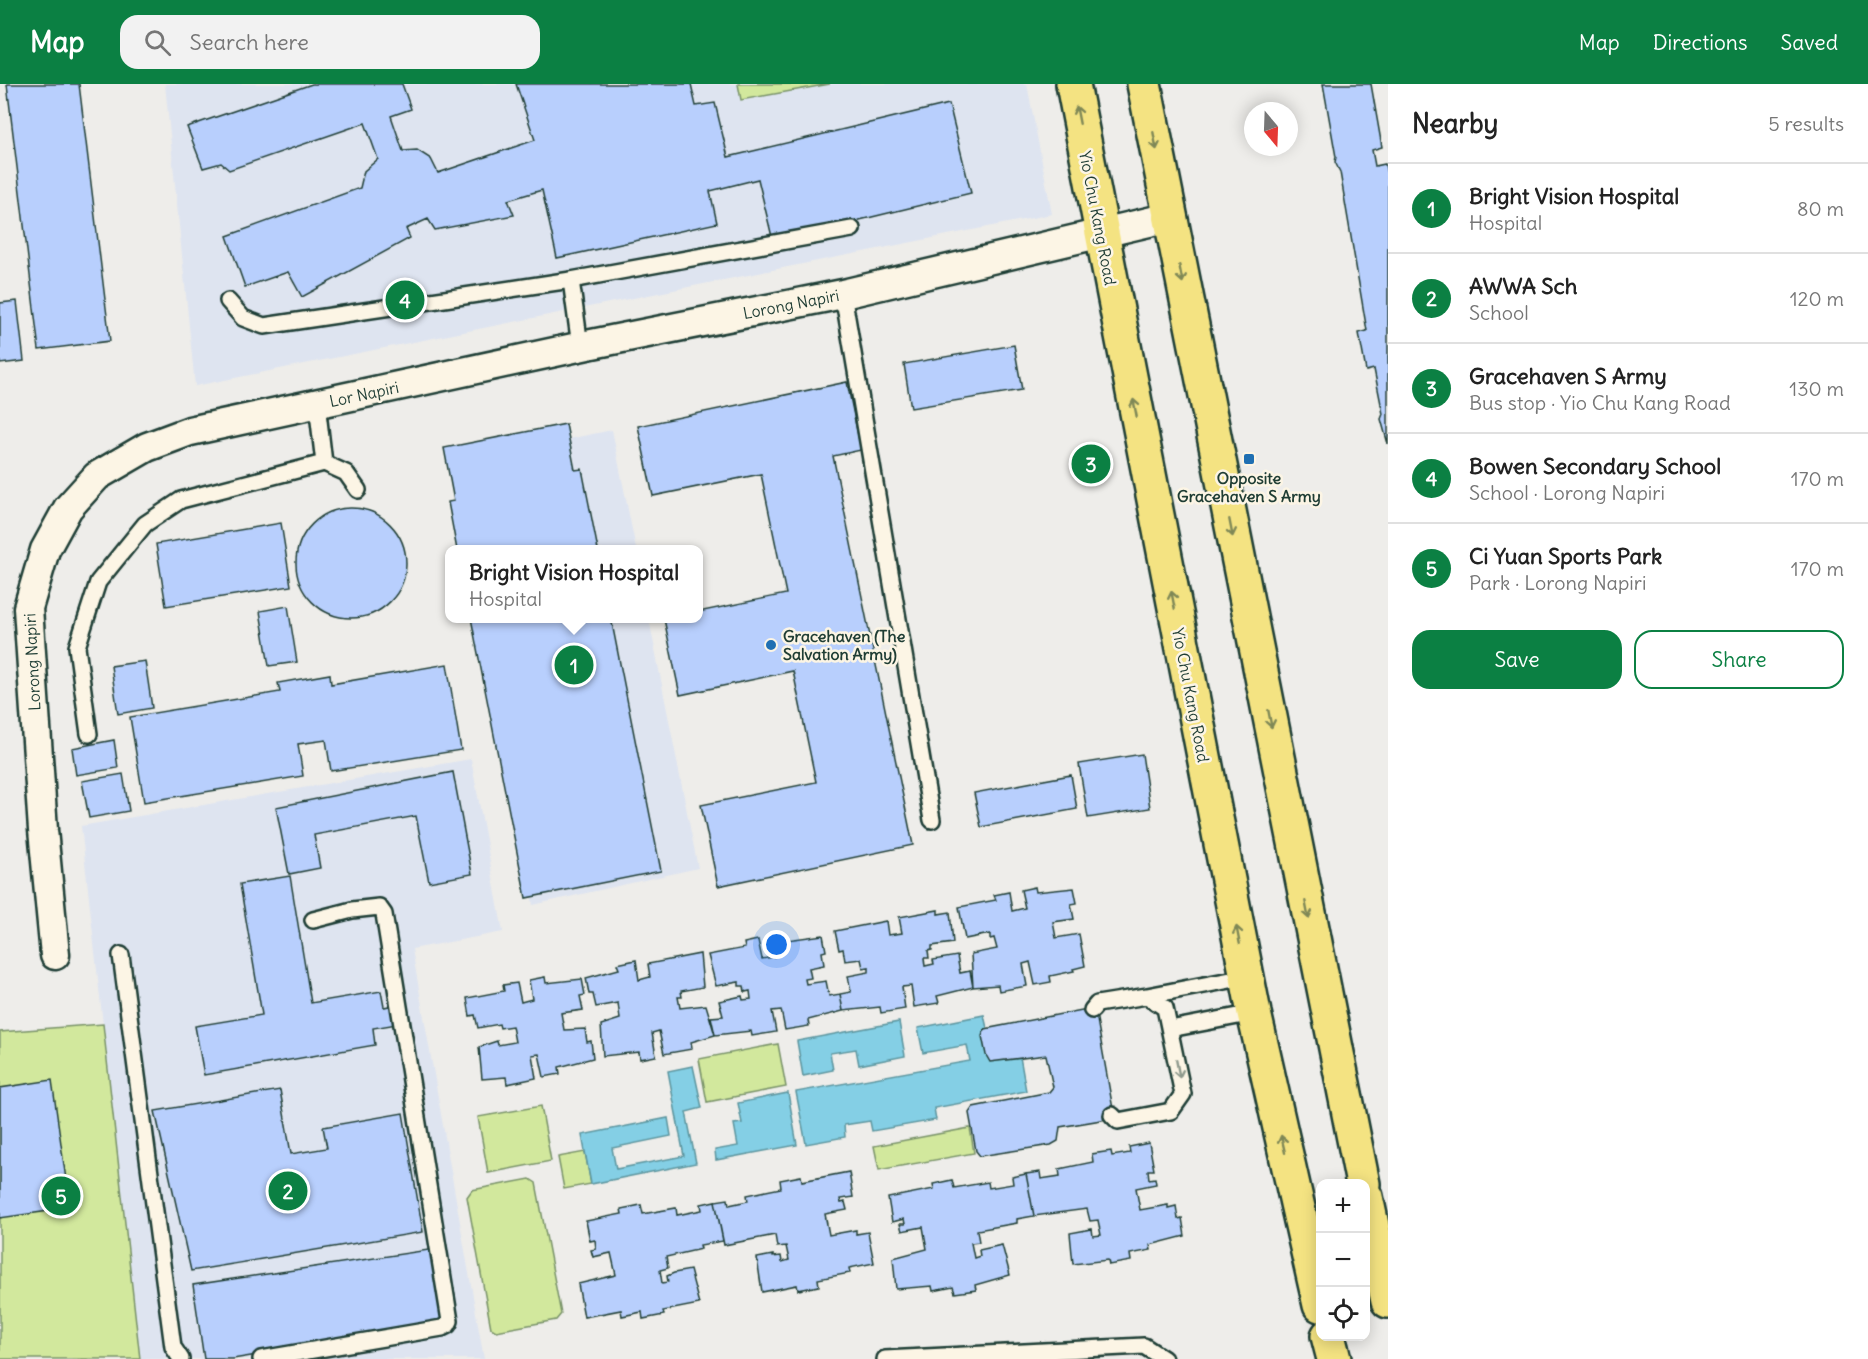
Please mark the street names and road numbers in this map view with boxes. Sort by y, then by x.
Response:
street label: Yio Chu Kang Road [1075,149,1121,287]
street label: Lorong Napiri [741,285,841,323]
street label: Lor Napiri [327,377,401,411]
street label: Lorong Napiri [19,613,45,711]
street label: Yio Chu Kang Road [1168,626,1214,764]

